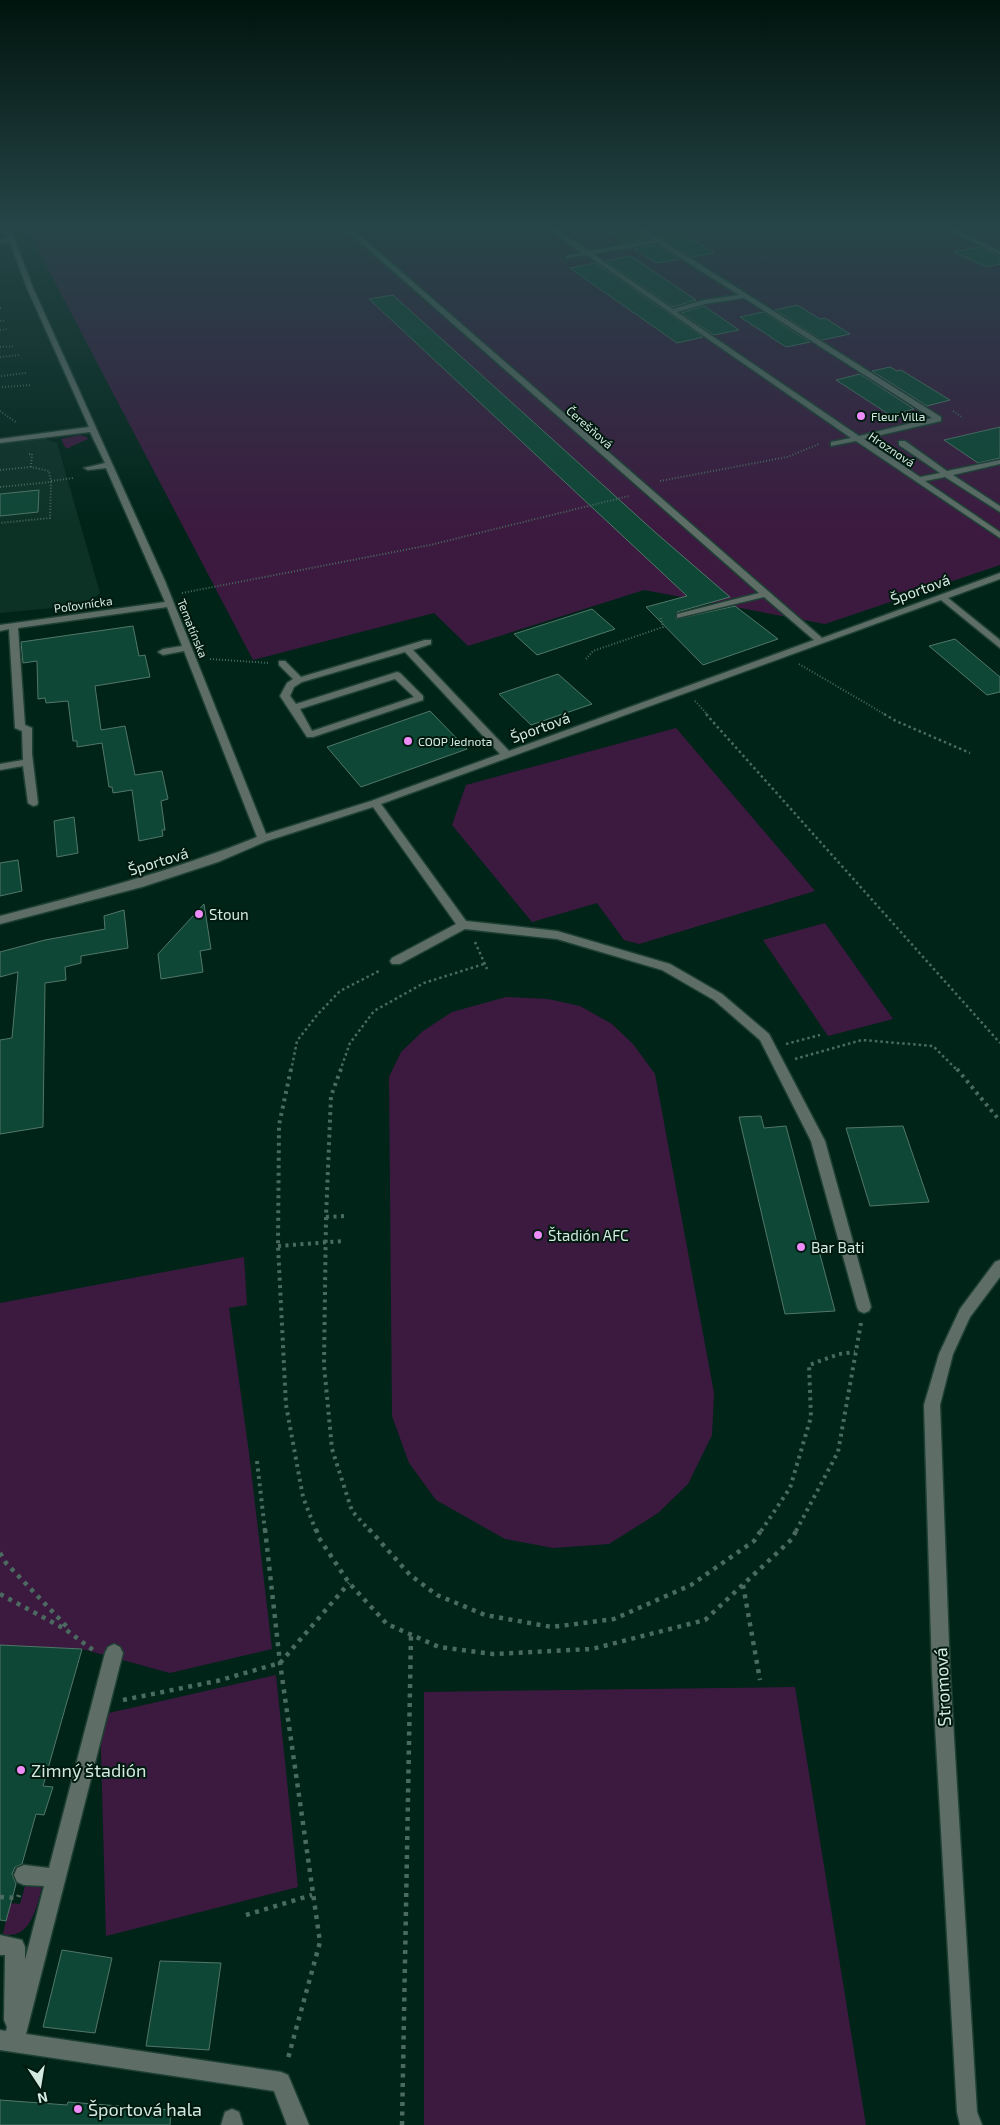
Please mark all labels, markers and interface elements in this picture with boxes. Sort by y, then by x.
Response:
street label: Čerešňová [564,403,616,451]
place label: Fleur Villa [871,409,925,423]
marker: Fleur Villa [855,410,867,422]
street label: Hroznová [866,429,918,469]
street label: Športová [888,570,952,608]
street label: Poľovnícka [53,593,113,615]
street label: Tematínska [175,596,211,660]
street label: Športová [508,708,572,746]
place label: COOP Jednota [418,734,492,748]
marker: COOP Jednota [402,735,414,747]
street label: Športová [126,843,190,879]
place label: Stoun [209,905,249,923]
marker: Stoun [193,908,205,920]
place label: Štadión AFC [548,1226,629,1244]
marker: Štadión AFC [532,1229,544,1241]
place label: Bar Bati [811,1238,865,1256]
marker: Bar Bati [795,1241,807,1253]
street label: Stromová [929,1647,955,1727]
place label: Zimný štadión [31,1759,146,1781]
marker: Zimný štadión [15,1764,27,1776]
north arrow [15,2060,65,2110]
text: N [36,2089,50,2108]
place label: Športová hala [88,2098,202,2120]
marker: Športová hala [72,2103,84,2115]

